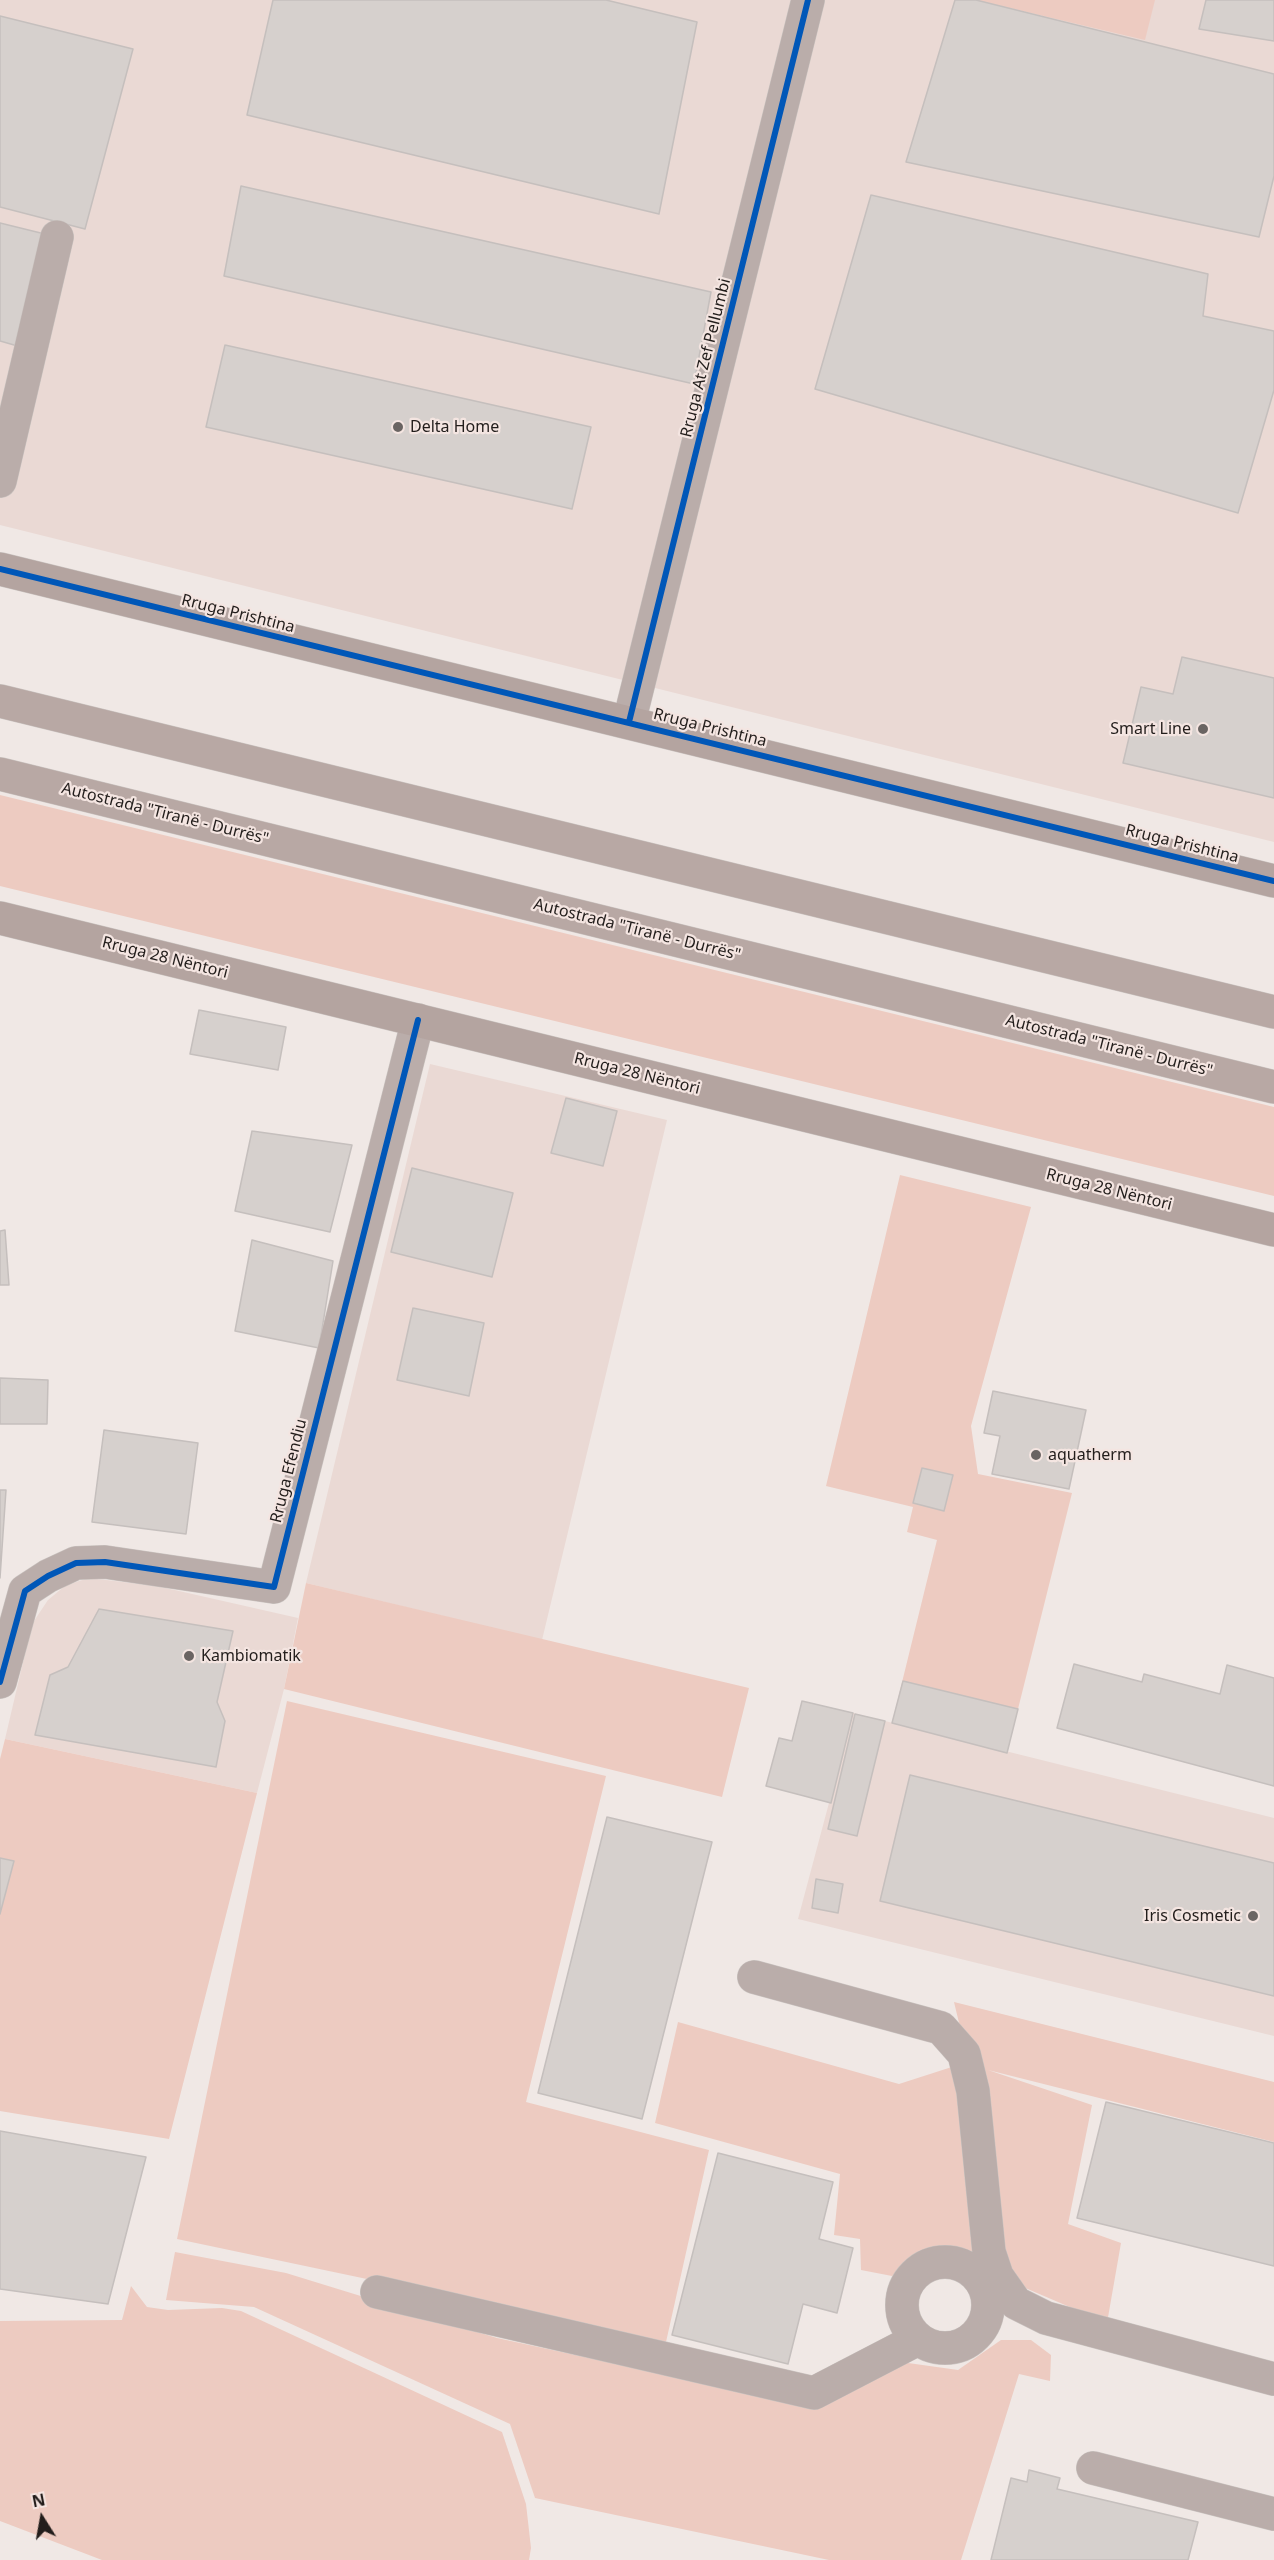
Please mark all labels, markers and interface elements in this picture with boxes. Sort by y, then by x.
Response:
street label: Rruga At Zef Pellumbi [677,277,735,439]
place label: Delta Home [410,417,499,437]
marker: Delta Home [391,420,405,434]
street label: Rruga Prishtina [179,591,297,637]
street label: Rruga Prishtina [651,705,769,751]
place label: Smart Line [1110,719,1191,739]
marker: Smart Line [1196,722,1210,736]
street label: Autostrada "Tiranë - Durrës" [60,779,270,849]
street label: Rruga Prishtina [1123,821,1241,867]
street label: Autostrada "Tiranë - Durrës" [532,895,742,965]
street label: Rruga 28 Nëntori [100,933,230,983]
street label: Autostrada "Tiranë - Durrës" [1004,1011,1214,1081]
street label: Rruga 28 Nëntori [572,1049,702,1099]
street label: Rruga 28 Nëntori [1044,1165,1174,1215]
street label: Rruga Efendiu [267,1417,311,1525]
place label: aquatherm [1048,1445,1132,1465]
marker: aquatherm [1029,1448,1043,1462]
place label: Kambiomatik [201,1646,301,1666]
marker: Kambiomatik [182,1649,196,1663]
place label: Iris Cosmetic [1144,1906,1241,1926]
marker: Iris Cosmetic [1246,1909,1260,1923]
north arrow [12,2488,72,2548]
text: N [30,2488,47,2512]

